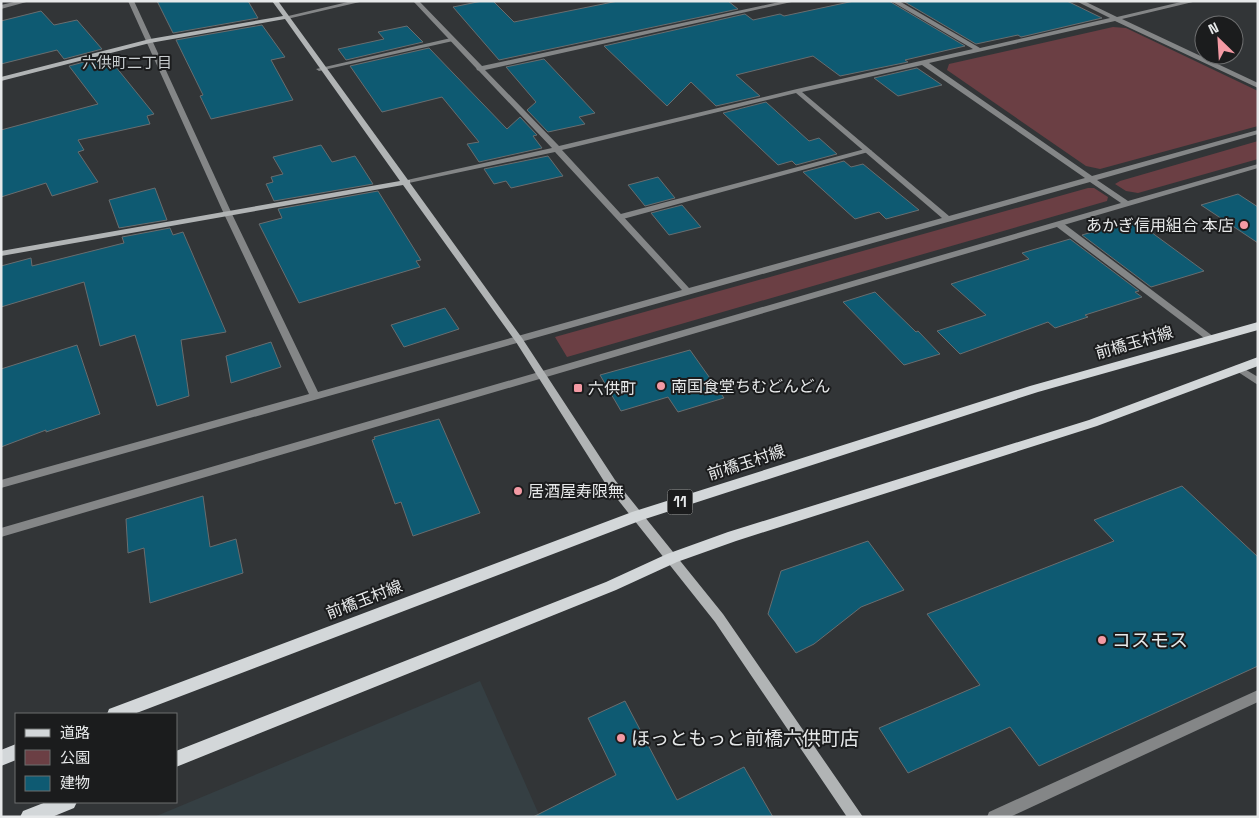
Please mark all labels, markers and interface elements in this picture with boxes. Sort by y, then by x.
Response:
north arrow [1194,15,1244,65]
text: N [1205,18,1222,38]
district label: 六供町二丁目 [82,53,172,72]
place label: あかぎ信用組合 本店 [1086,215,1234,236]
marker: あかぎ信用組合 本店 [1238,219,1250,231]
street label: 前橋玉村線 [1093,321,1175,364]
place label: 南国食堂ちむどんどん [671,376,831,397]
place label: 六供町 [588,378,636,399]
marker: 南国食堂ちむどんどん [655,380,667,392]
marker: 六供町 [572,382,584,394]
street label: 前橋玉村線 [705,440,787,485]
place label: 居酒屋寿限無 [528,481,624,502]
marker: 居酒屋寿限無 [512,485,524,497]
road number: 11 [668,490,692,514]
street label: 前橋玉村線 [323,575,405,624]
place label: コスモス [1112,628,1188,653]
marker: コスモス [1096,634,1108,646]
legend [15,713,178,803]
text: 道路 [60,723,90,742]
place label: ほっともっと前橋六供町店 [631,726,859,751]
marker: ほっともっと前橋六供町店 [615,732,627,744]
text: 公園 [60,748,90,767]
text: 建物 [60,773,90,792]

